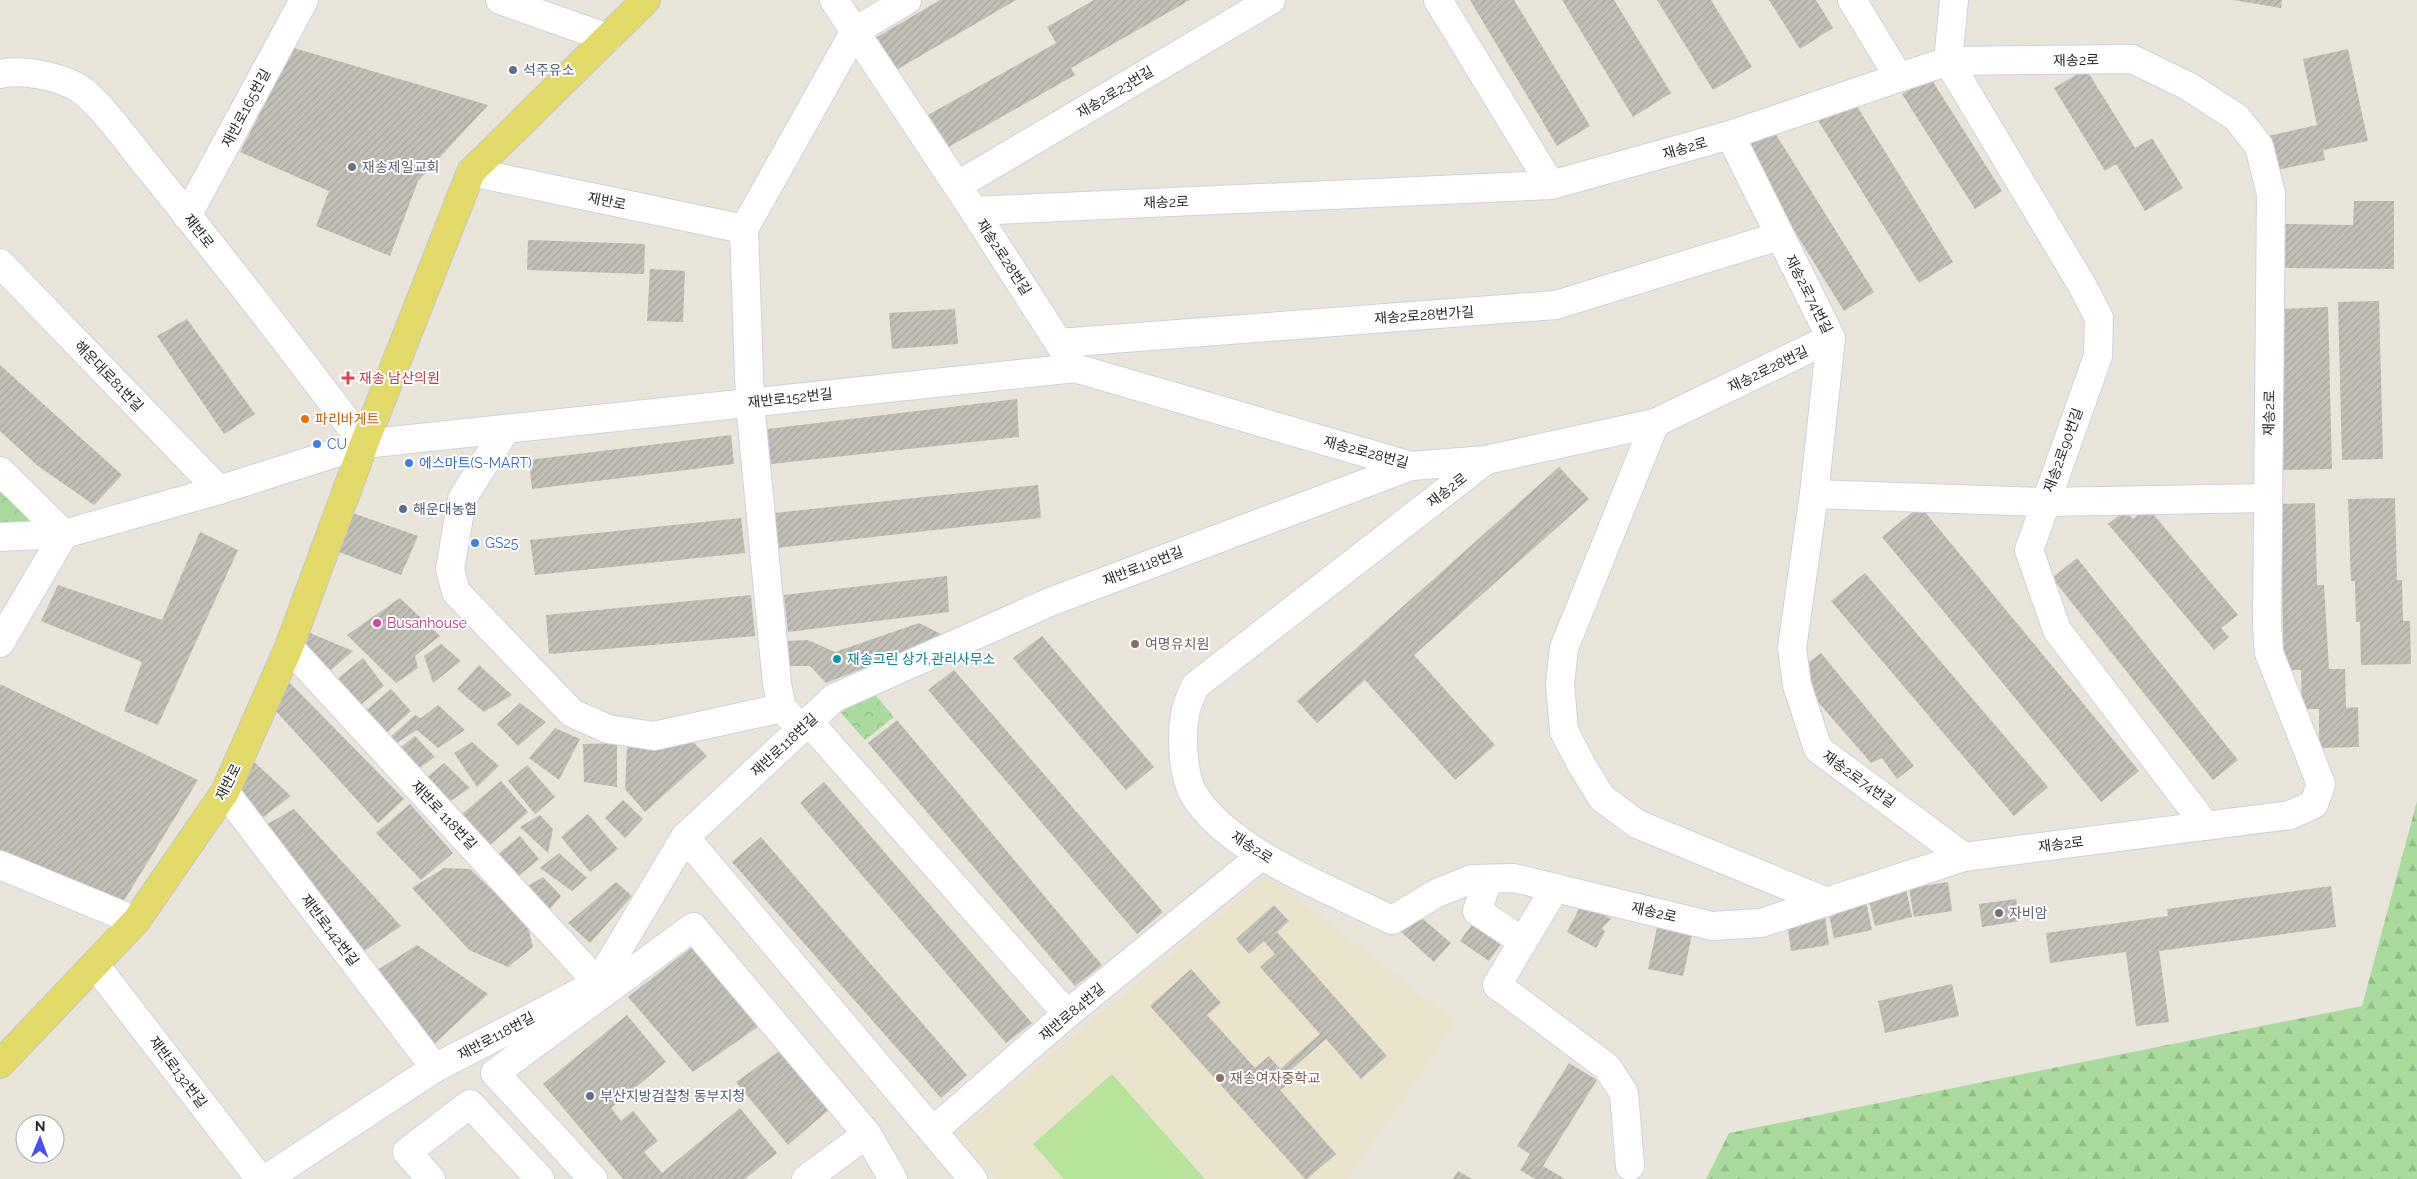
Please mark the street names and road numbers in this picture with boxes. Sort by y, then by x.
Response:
street label: 재송2로 [2053,52,2099,68]
street label: 재송2로23번길 [1074,63,1156,121]
street label: 재반로165번길 [219,66,273,150]
street label: 재송2로 [1661,134,1709,162]
street label: 재반로 [586,189,628,213]
street label: 재송2로 [1143,193,1189,211]
street label: 재반로 [181,211,217,251]
street label: 재송2로28번길 [974,216,1034,298]
street label: 재송2로74번길 [1782,252,1836,336]
street label: 재송2로28번가길 [1373,304,1475,326]
street label: 해운대로81번길 [71,338,147,414]
street label: 재송2로28번길 [1725,343,1811,395]
street label: 재반로152번길 [747,386,833,410]
street label: 재송2로 [2261,390,2277,436]
street label: 재송2로90번길 [2040,406,2086,494]
street label: 재송2로28번길 [1322,433,1410,471]
street label: 재송2로 [1424,469,1470,510]
street label: 재반로118번길 [1101,543,1185,589]
street label: 재반로118번길 [748,710,820,780]
street label: 재송2로74번길 [1819,747,1899,811]
street label: 재반로 [212,761,244,803]
street label: 재반로 118번길 [408,777,480,853]
street label: 재송2로 [1228,828,1276,866]
street label: 재송2로 [2037,833,2085,855]
street label: 재반로142번길 [298,891,362,969]
street label: 재송2로 [1630,899,1678,925]
street label: 재반로84번길 [1036,980,1108,1044]
street label: 재반로118번길 [455,1009,537,1063]
street label: 재반로132번길 [146,1033,210,1111]

